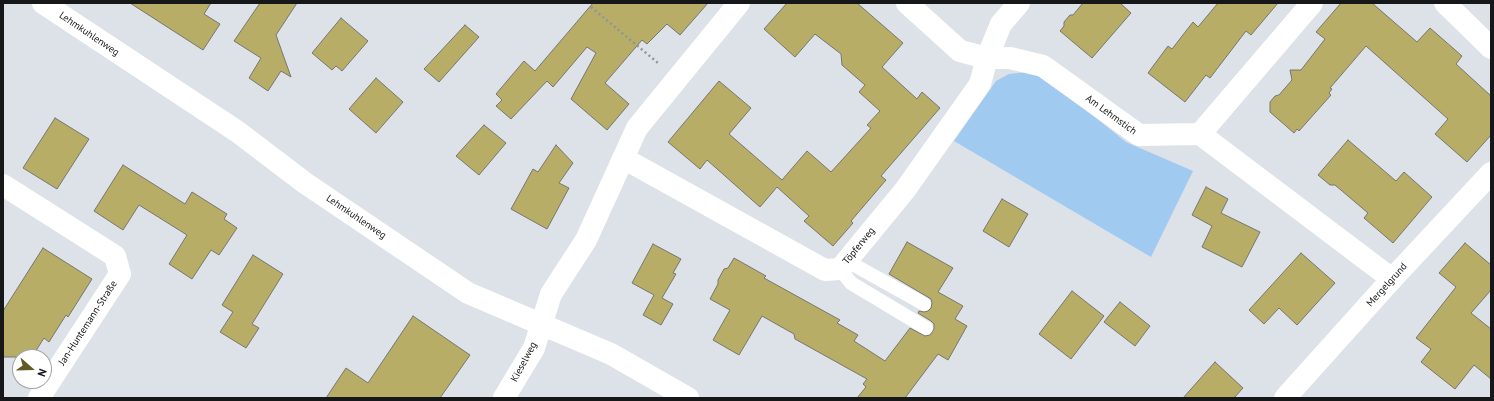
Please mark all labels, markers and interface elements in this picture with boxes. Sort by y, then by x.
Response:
street label: Lehmkuhlenweg [57,9,121,59]
street label: Am Lehmstich [1083,92,1139,138]
street label: Lehmkuhlenweg [324,192,388,242]
street label: Töpferweg [840,225,878,267]
street label: Mergelgrund [1364,261,1410,309]
street label: Jan-Huntemann-Straße [56,278,120,368]
street label: Kieselweg [508,340,540,384]
north arrow [12,349,52,389]
text: N [35,367,50,379]

